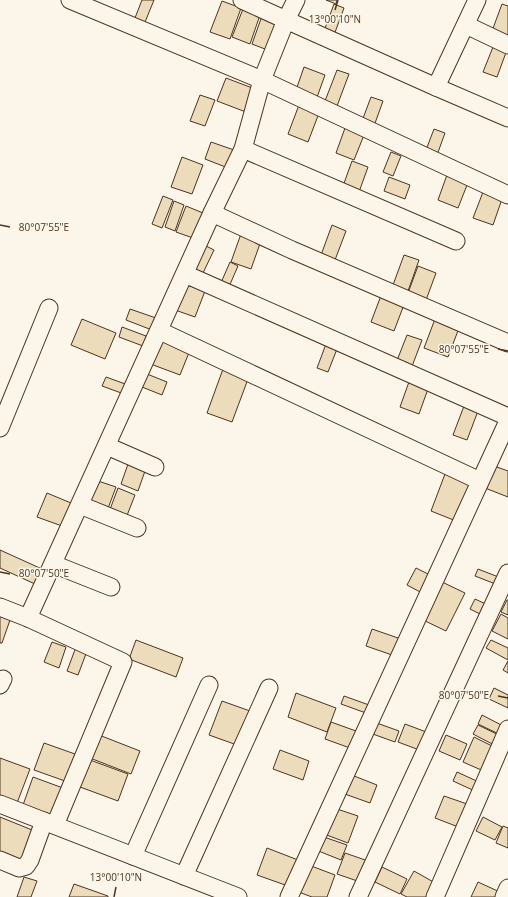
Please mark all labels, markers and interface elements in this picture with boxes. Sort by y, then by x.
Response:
text: 13°00'10"N [309,12,361,26]
text: 80°07'55"E [19,220,69,234]
text: 80°07'55"E [439,342,489,356]
text: 80°07'50"E [19,566,69,580]
text: 80°07'50"E [439,688,489,702]
text: 13°00'10"N [90,870,142,884]

